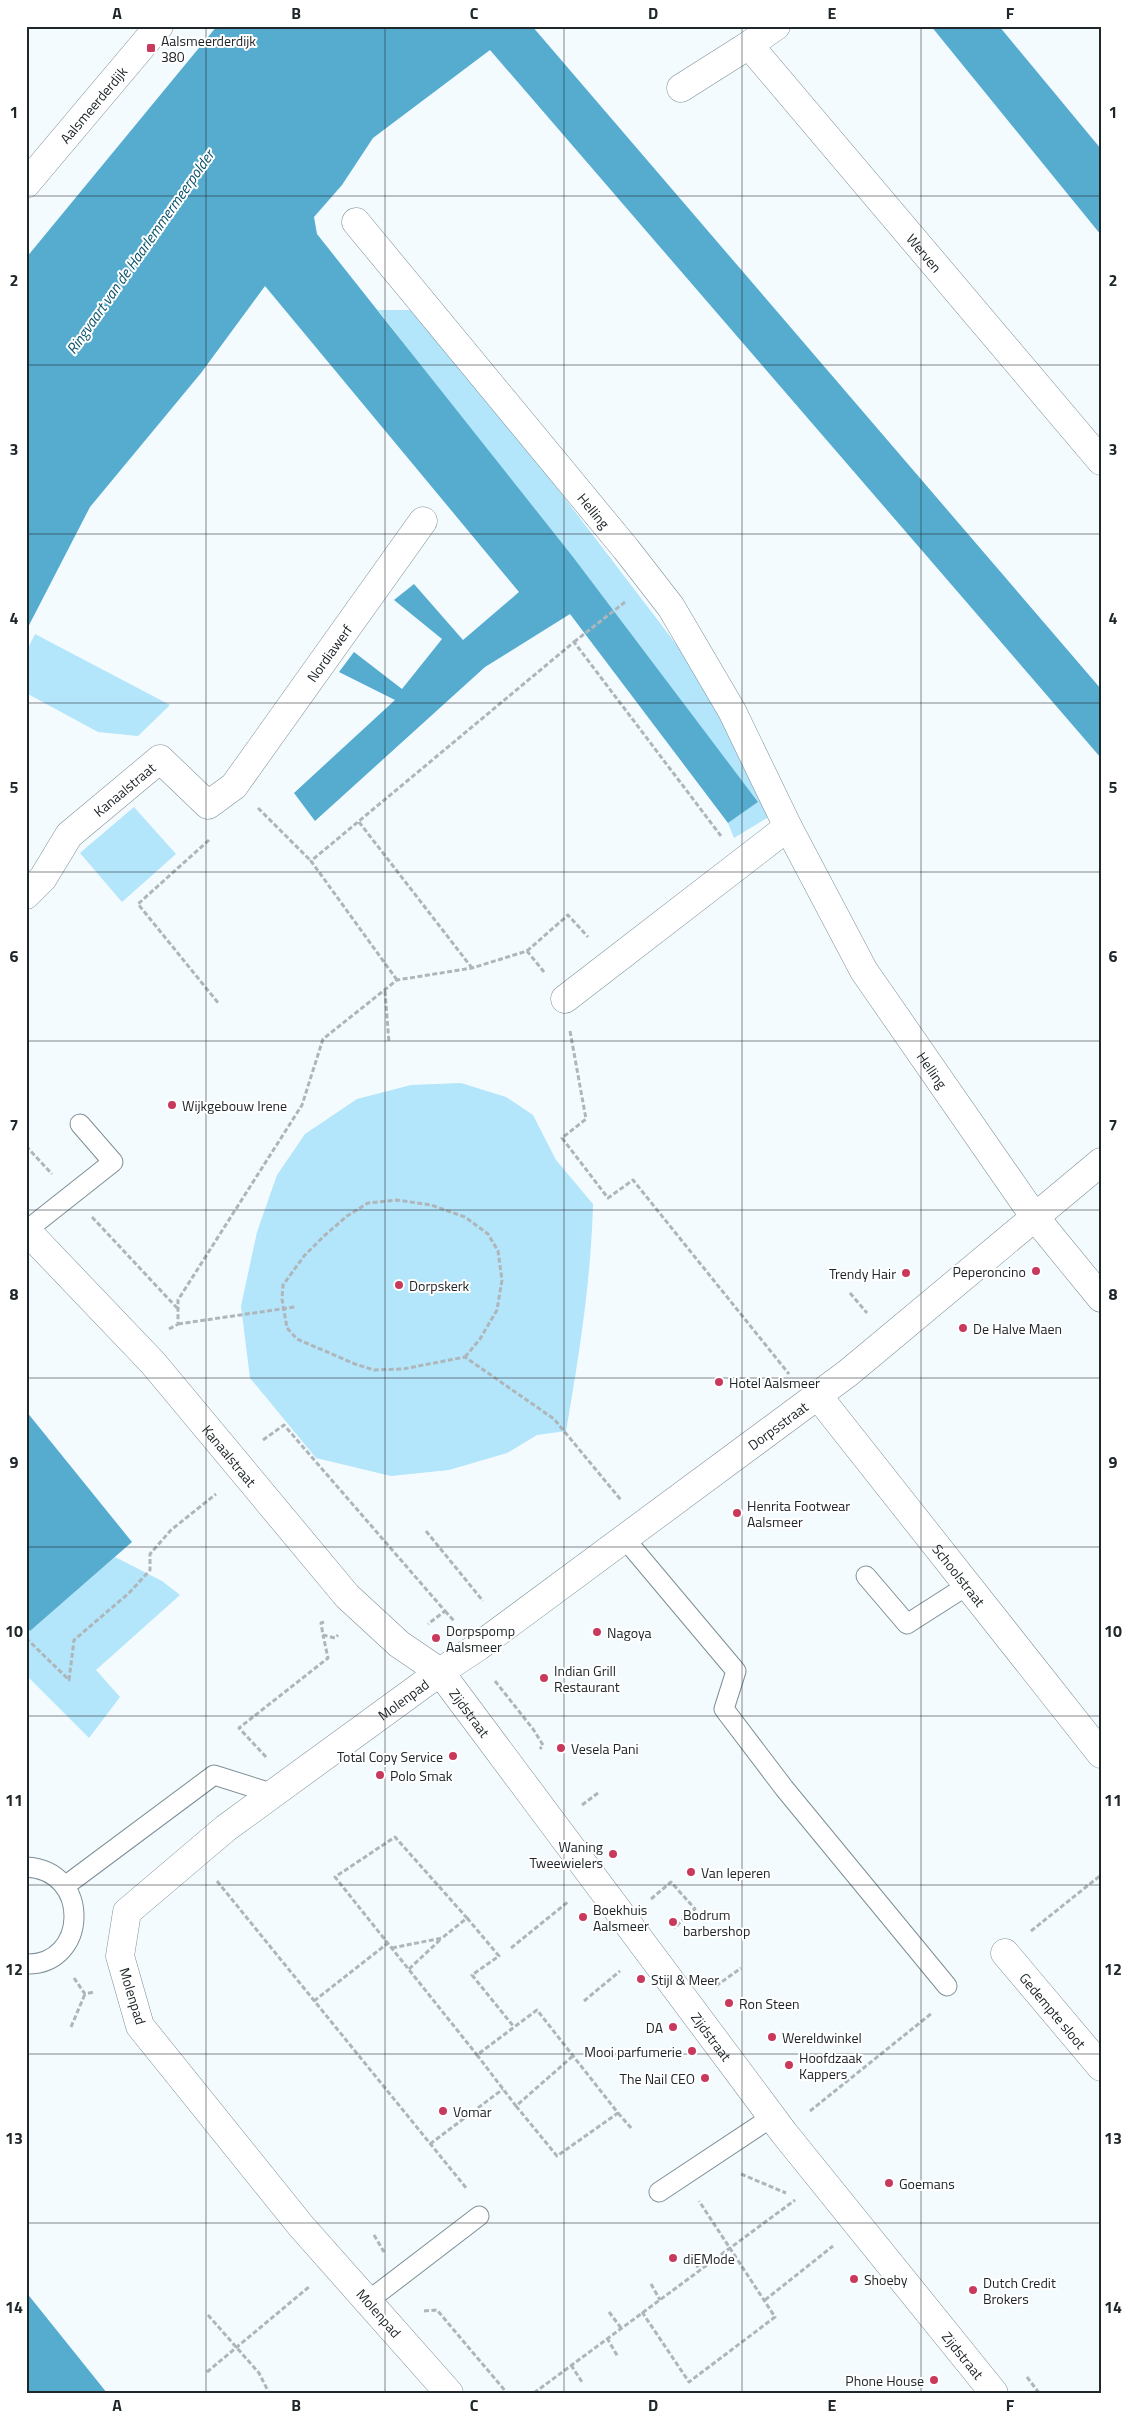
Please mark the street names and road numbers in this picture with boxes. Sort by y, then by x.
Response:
street label: Aalsmeerderdijk [54,61,132,148]
street label: Werven [902,229,947,277]
street label: Helling [573,488,615,533]
street label: Nordiawerf [301,620,357,686]
street label: Kanaalstraat [89,757,160,821]
street label: Helling [912,1047,953,1093]
street label: Dorpsstraat [743,1396,812,1455]
street label: Kanaalstraat [198,1420,262,1491]
street label: Schoolstraat [928,1539,991,1611]
street label: Molenpad [373,1673,433,1725]
street label: Zijdstraat [445,1684,496,1741]
street label: Molenpad [114,1965,152,2027]
street label: Gedempte sloot [1015,1968,1092,2053]
street label: Zijdstraat [687,2007,737,2065]
street label: Molenpad [352,2284,406,2342]
street label: Zijdstraat [937,2326,989,2384]

